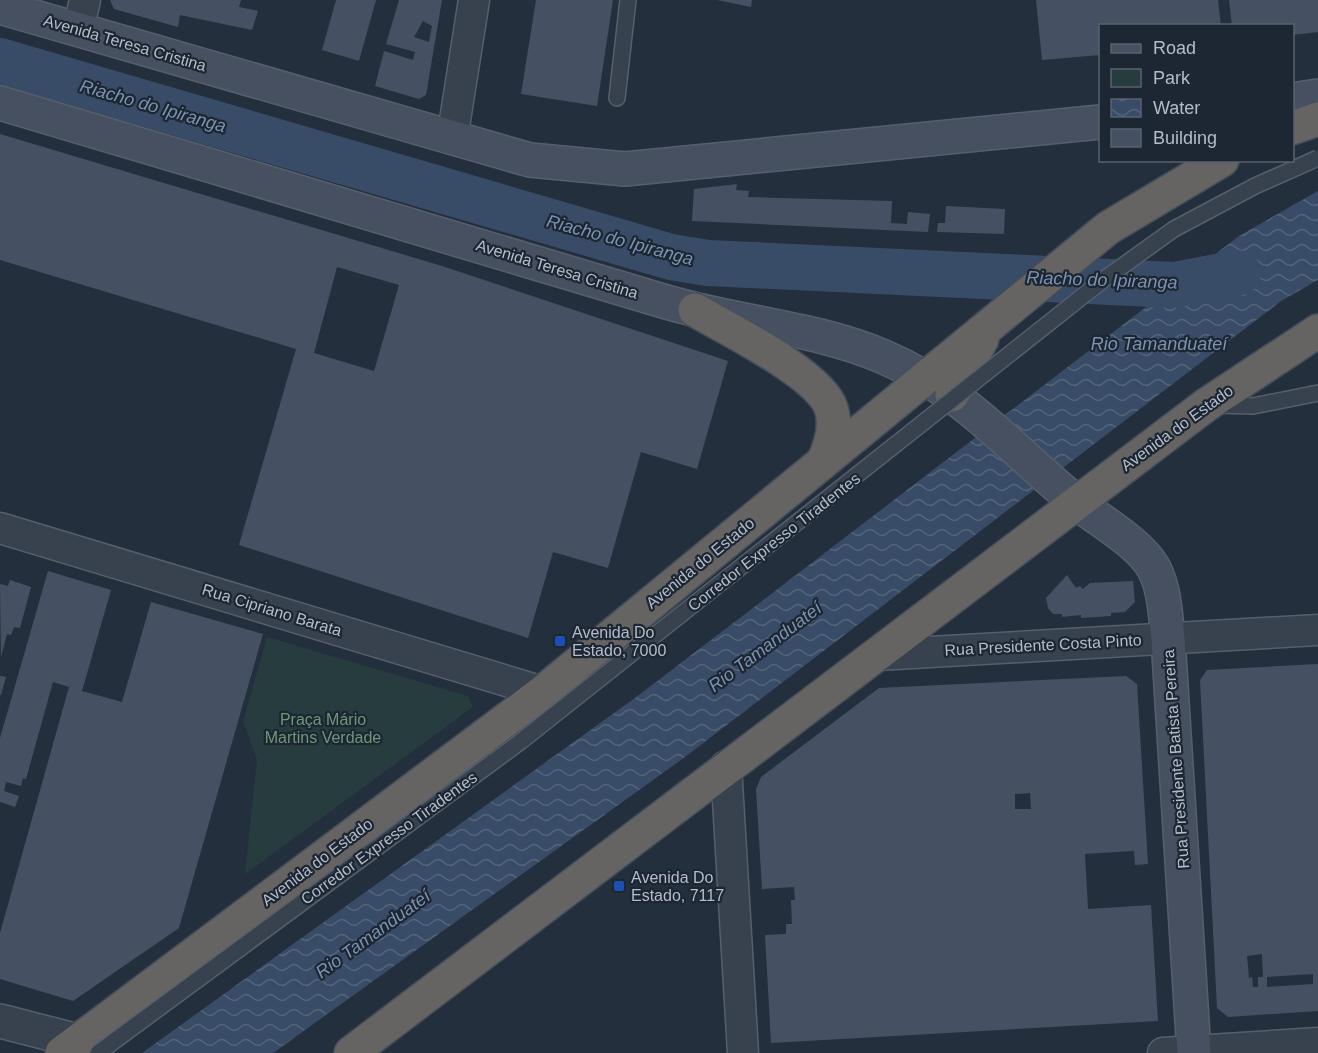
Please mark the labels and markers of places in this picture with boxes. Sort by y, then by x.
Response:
place label: Avenida Do Estado, 7000 [572,624,666,659]
marker: Avenida Do Estado, 7000 [553,634,567,648]
place label: Avenida Do Estado, 7117 [631,869,724,904]
marker: Avenida Do Estado, 7117 [612,879,626,893]

